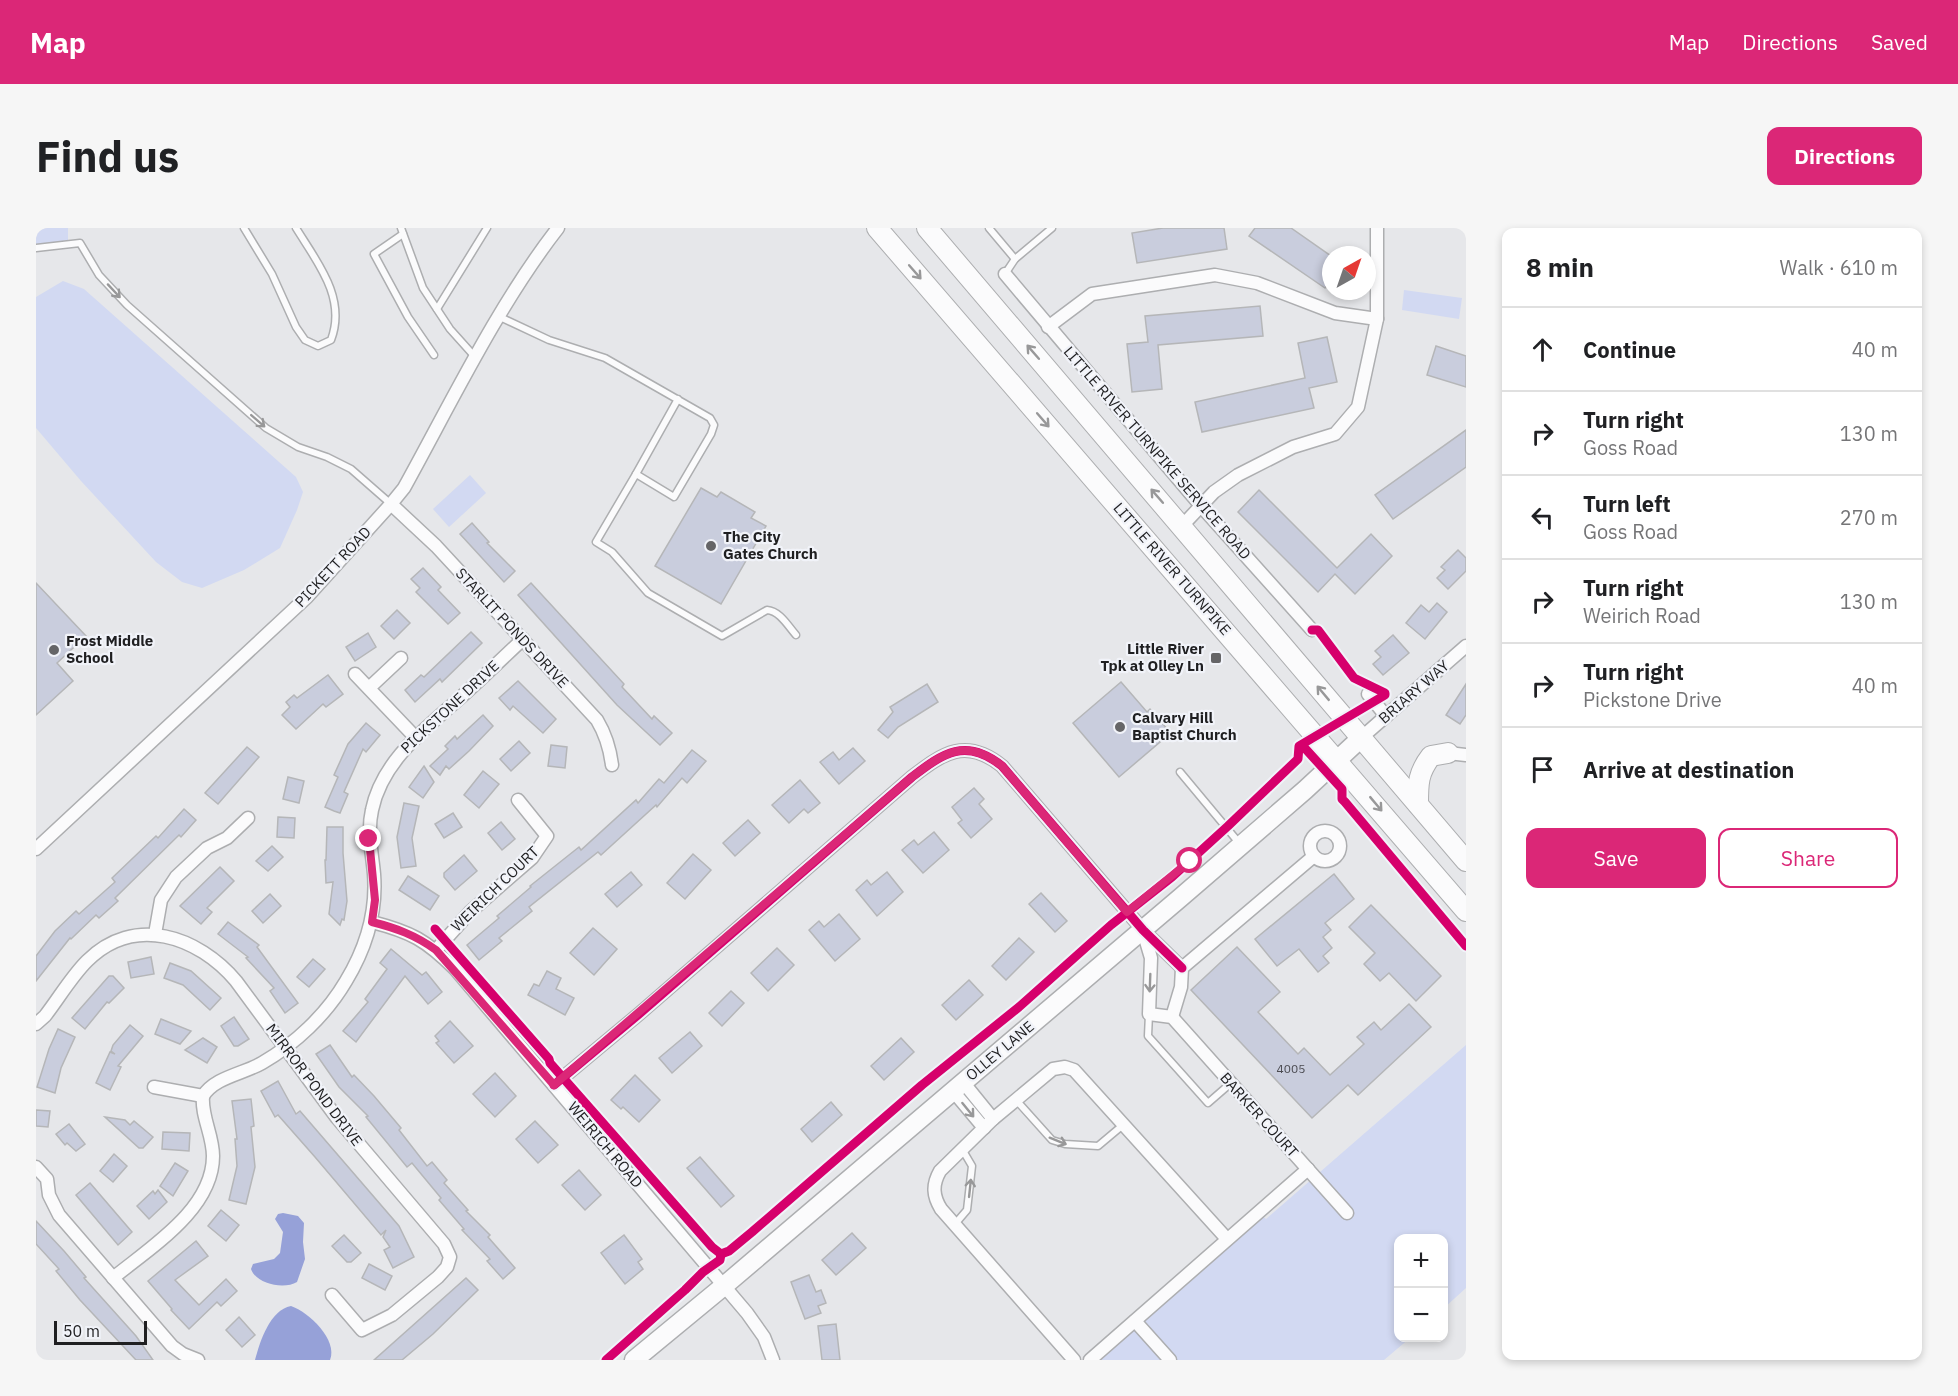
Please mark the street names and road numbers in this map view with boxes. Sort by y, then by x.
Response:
street label: LITTLE RIVER TURNPIKE SERVICE ROAD [1060,342,1255,563]
street label: LITTLE RIVER TURNPIKE [1110,498,1235,639]
street label: PICKETT ROAD [290,522,375,611]
street label: STARLIT PONDS DRIVE [452,564,573,692]
street label: PICKSTONE DRIVE [396,656,503,757]
street label: BRIARY WAY [1374,656,1453,727]
street label: WEIRICH COURT [447,842,543,935]
street label: OLLEY LANE [962,1017,1038,1085]
street label: MIRROR POND DRIVE [262,1020,367,1150]
street label: BARKER COURT [1216,1068,1303,1161]
street label: WEIRICH ROAD [564,1098,647,1192]

